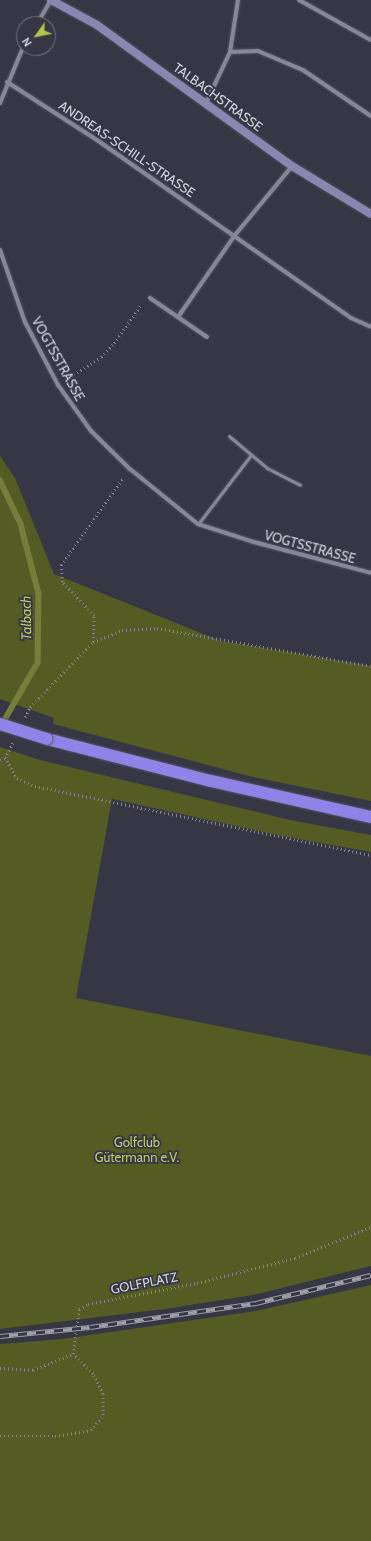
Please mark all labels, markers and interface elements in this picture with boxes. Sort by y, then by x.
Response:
north arrow [16,16,56,56]
text: N [19,35,35,49]
street label: TALBACHSTRASSE [170,59,266,135]
street label: ANDREAS-SCHILL-STRASSE [56,98,198,200]
street label: VOGTSSTRASSE [28,314,88,404]
street label: VOGTSSTRASSE [263,527,357,567]
water label: Talbach [17,596,35,640]
park label: Golfclub Gütermann e.V. [95,1135,179,1166]
street label: GOLFPLATZ [109,1269,179,1297]

